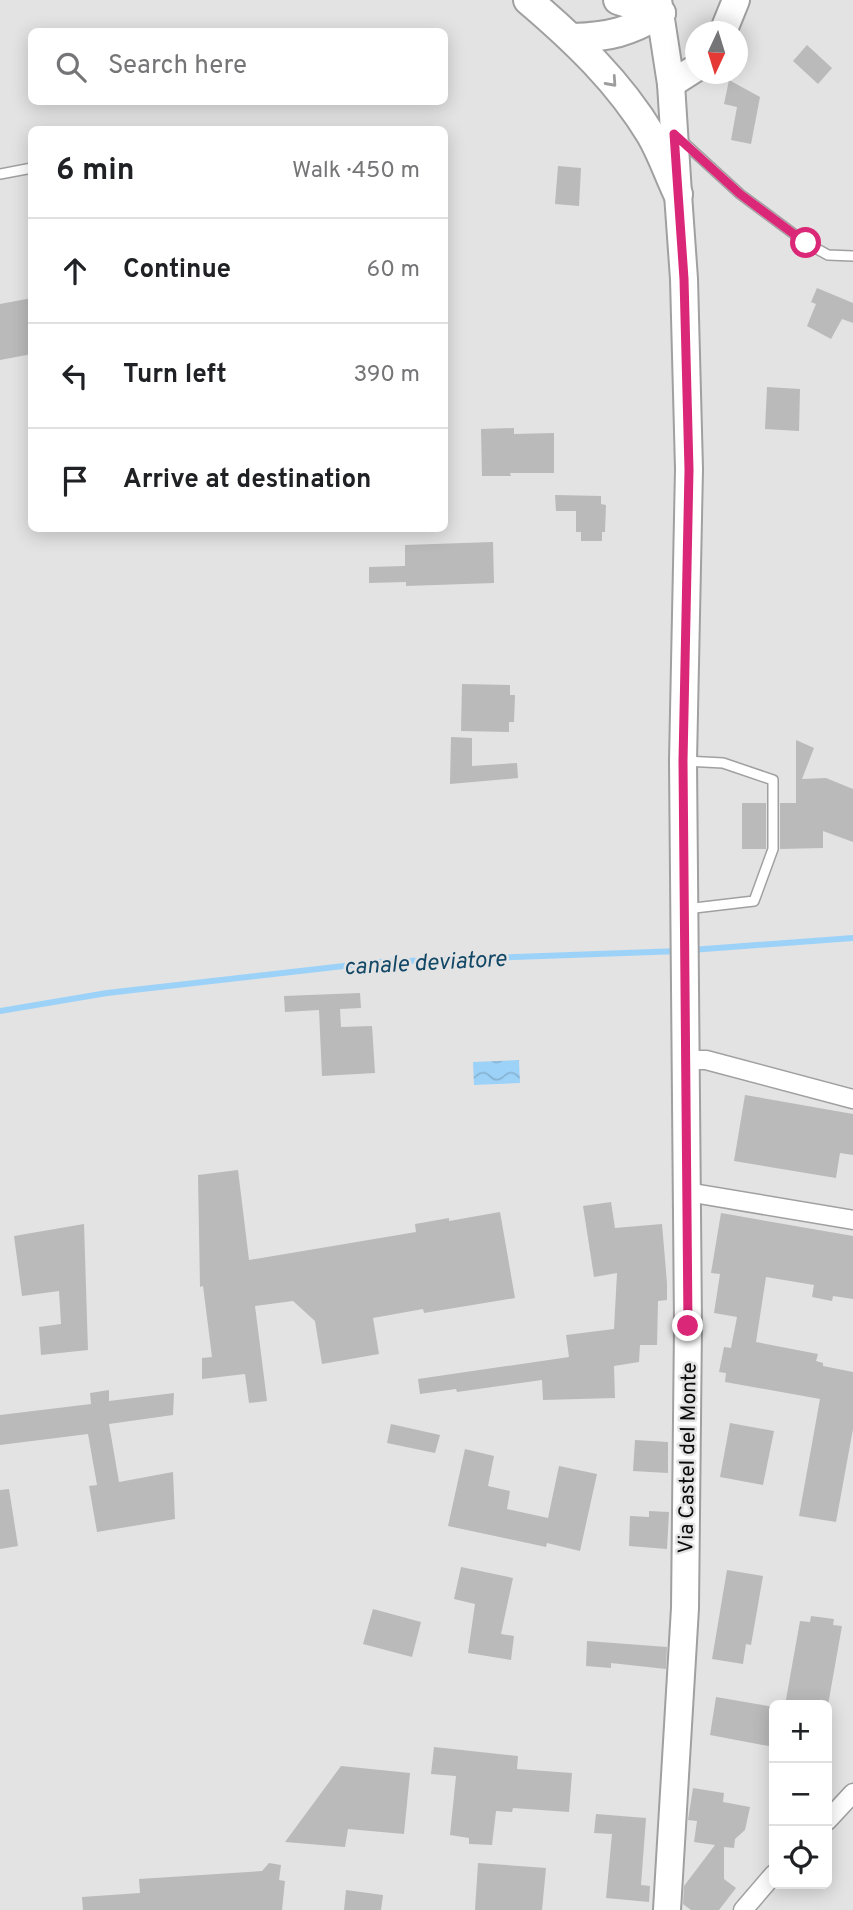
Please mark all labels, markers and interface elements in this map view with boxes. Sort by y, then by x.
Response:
north arrow [685,21,748,84]
search box [28,28,448,105]
icon: search [52,48,90,86]
text: Search here [108,50,247,83]
one-way arrow [604,74,616,87]
text: 6 min [56,153,134,190]
text: Walk · 450 m [292,157,420,186]
route start [790,227,821,258]
icon: ahead [56,252,94,290]
text: Continue [123,254,231,287]
text: 60 m [367,256,420,285]
icon: left [56,357,94,395]
text: Turn left [123,359,227,392]
text: 390 m [353,361,420,390]
icon: arrive [56,462,94,500]
text: Arrive at destination [123,464,371,497]
water label: canale deviatore [343,946,508,983]
route end [672,1310,703,1341]
street label: Via Castel del Monte [673,1362,704,1554]
map controls [769,1700,832,1889]
button: + [769,1700,832,1763]
button: − [769,1763,832,1826]
button: locate [769,1826,832,1889]

